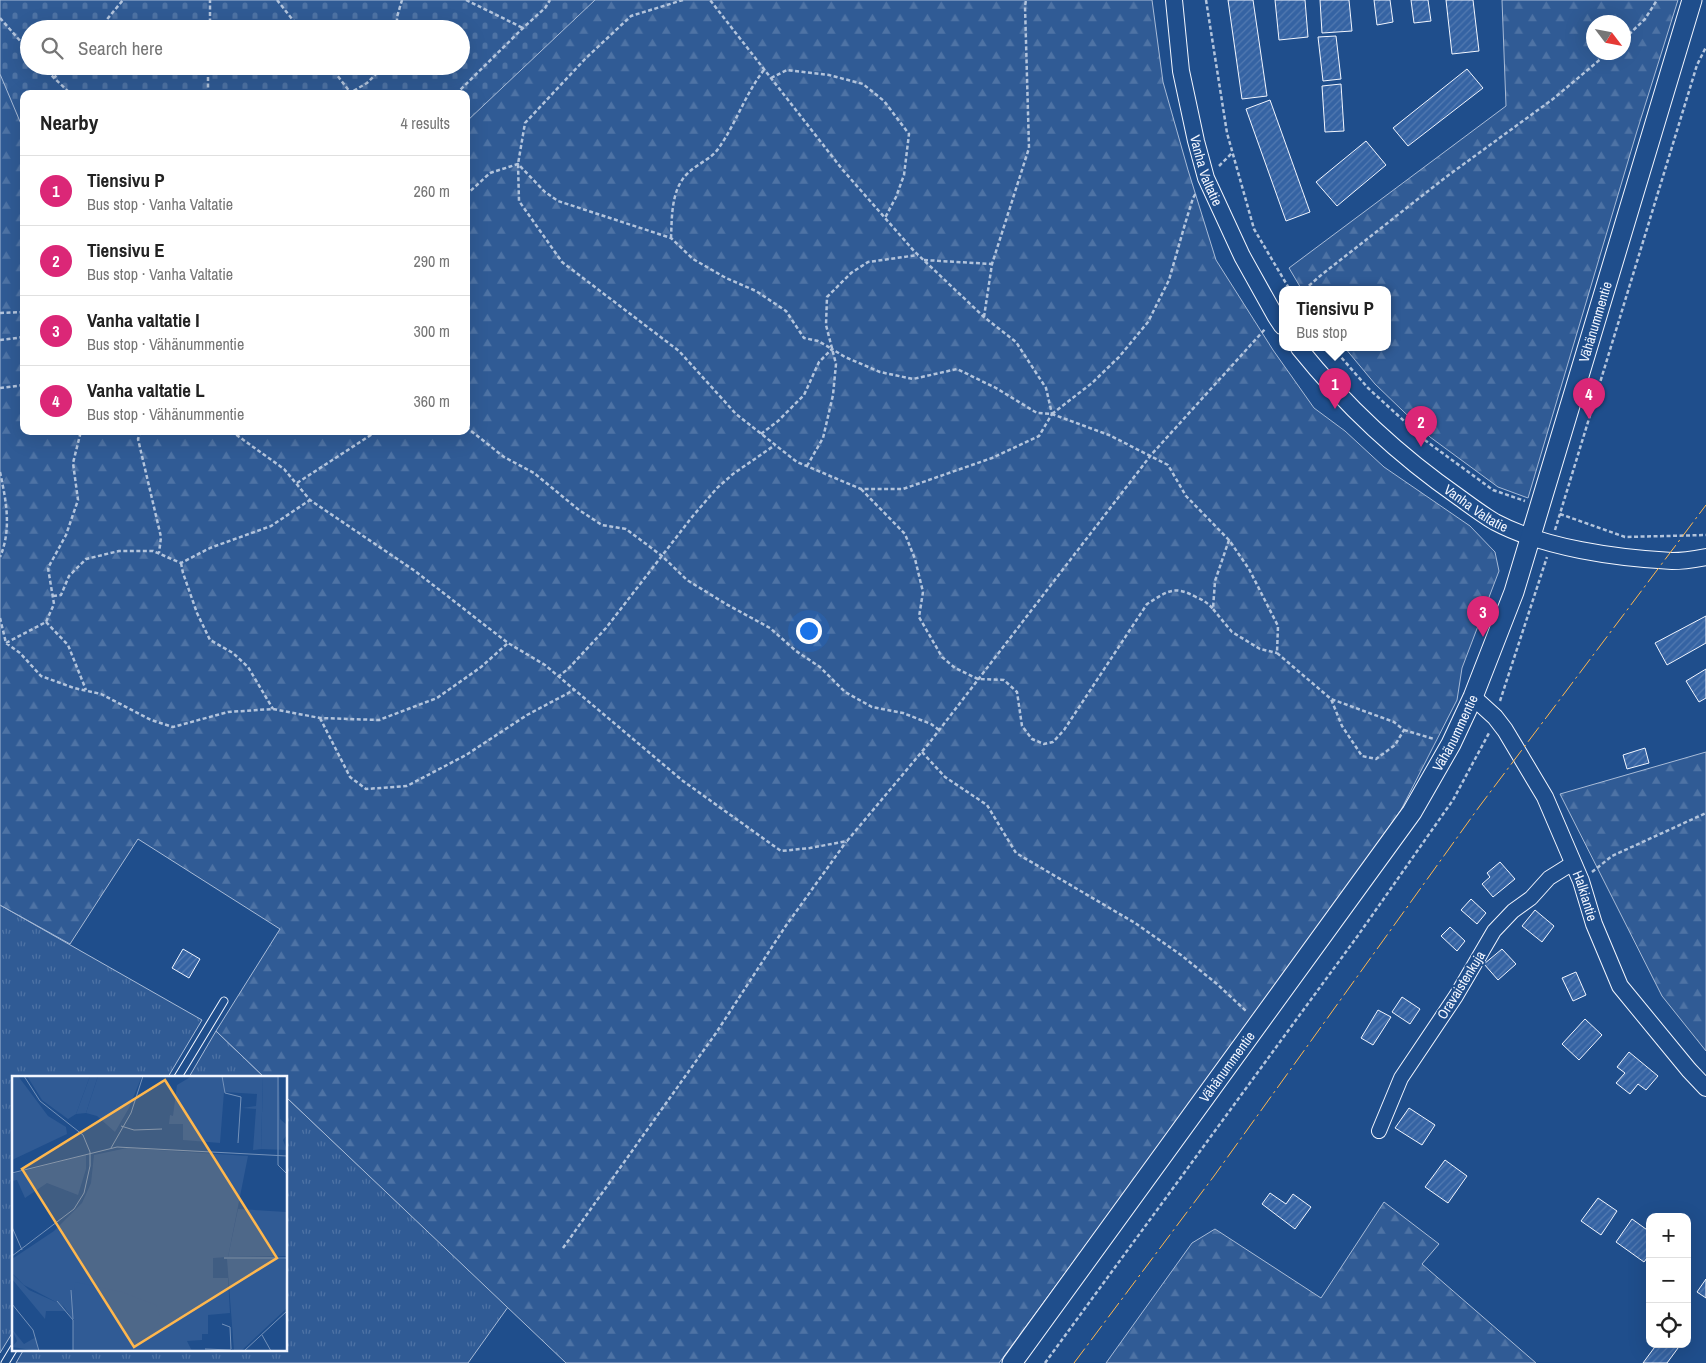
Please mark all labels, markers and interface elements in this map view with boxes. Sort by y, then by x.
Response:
north arrow [1586,15,1631,60]
search box [20,20,470,75]
icon: search [38,34,66,62]
text: Search here [78,35,163,61]
text: Nearby [40,108,98,137]
text: 4 results [400,112,450,134]
street label: Vanha Valtatie [1186,133,1227,209]
text: Tiensivu P [87,167,165,193]
text: 1 [52,180,60,202]
text: 260 m [414,180,450,202]
text: Bus stop · Vanha Valtatie [87,193,233,215]
text: Tiensivu E [87,237,165,263]
text: 2 [52,250,60,272]
text: 290 m [414,250,450,272]
text: Bus stop · Vanha Valtatie [87,263,233,285]
street label: Vähänummentie [1575,279,1616,364]
popup [1279,286,1391,351]
text: Tiensivu P [1296,295,1374,321]
text: Vanha valtatie I [87,307,200,333]
text: 3 [52,320,60,342]
text: 300 m [414,320,450,342]
text: Bus stop [1296,321,1347,343]
text: Bus stop · Vähänummentie [87,333,244,355]
pin: 1 [1319,368,1351,409]
text: Vanha valtatie L [87,377,205,403]
pin: 4 [1573,378,1605,419]
text: 4 [52,390,60,412]
text: 360 m [414,390,450,412]
text: Bus stop · Vähänummentie [87,403,244,425]
pin: 2 [1405,406,1437,447]
street label: Vanha Valtatie [1440,481,1511,536]
pin: 3 [1467,596,1499,637]
your location [796,618,822,644]
street label: Vähänummentie [1428,692,1482,775]
street label: Halkiantie [1569,868,1602,923]
street label: Oravaistenkuja [1433,947,1489,1023]
street label: Vähänummentie [1195,1028,1259,1106]
inset map [12,1076,288,1350]
map controls [1646,1213,1691,1348]
button: + [1646,1213,1691,1258]
button: − [1646,1258,1691,1303]
button: locate [1646,1303,1691,1348]

